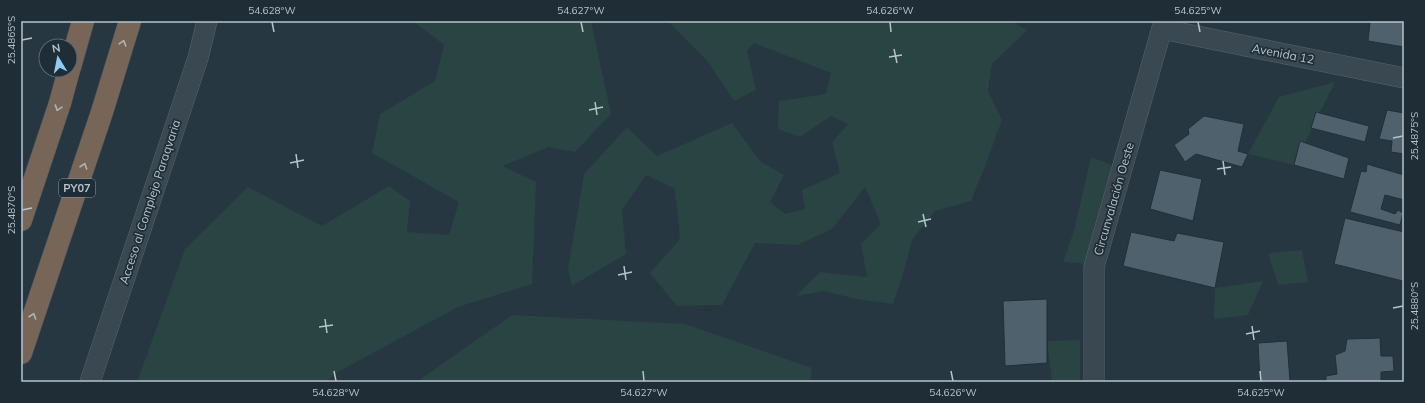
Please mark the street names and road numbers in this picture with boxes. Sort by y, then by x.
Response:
street label: Avenida 12 [1251,40,1316,67]
street label: Acceso al Complejo Paraqvaria [116,118,183,286]
street label: Circunvalación Oeste [1090,141,1137,257]
road number: PY07 [59,179,95,197]

